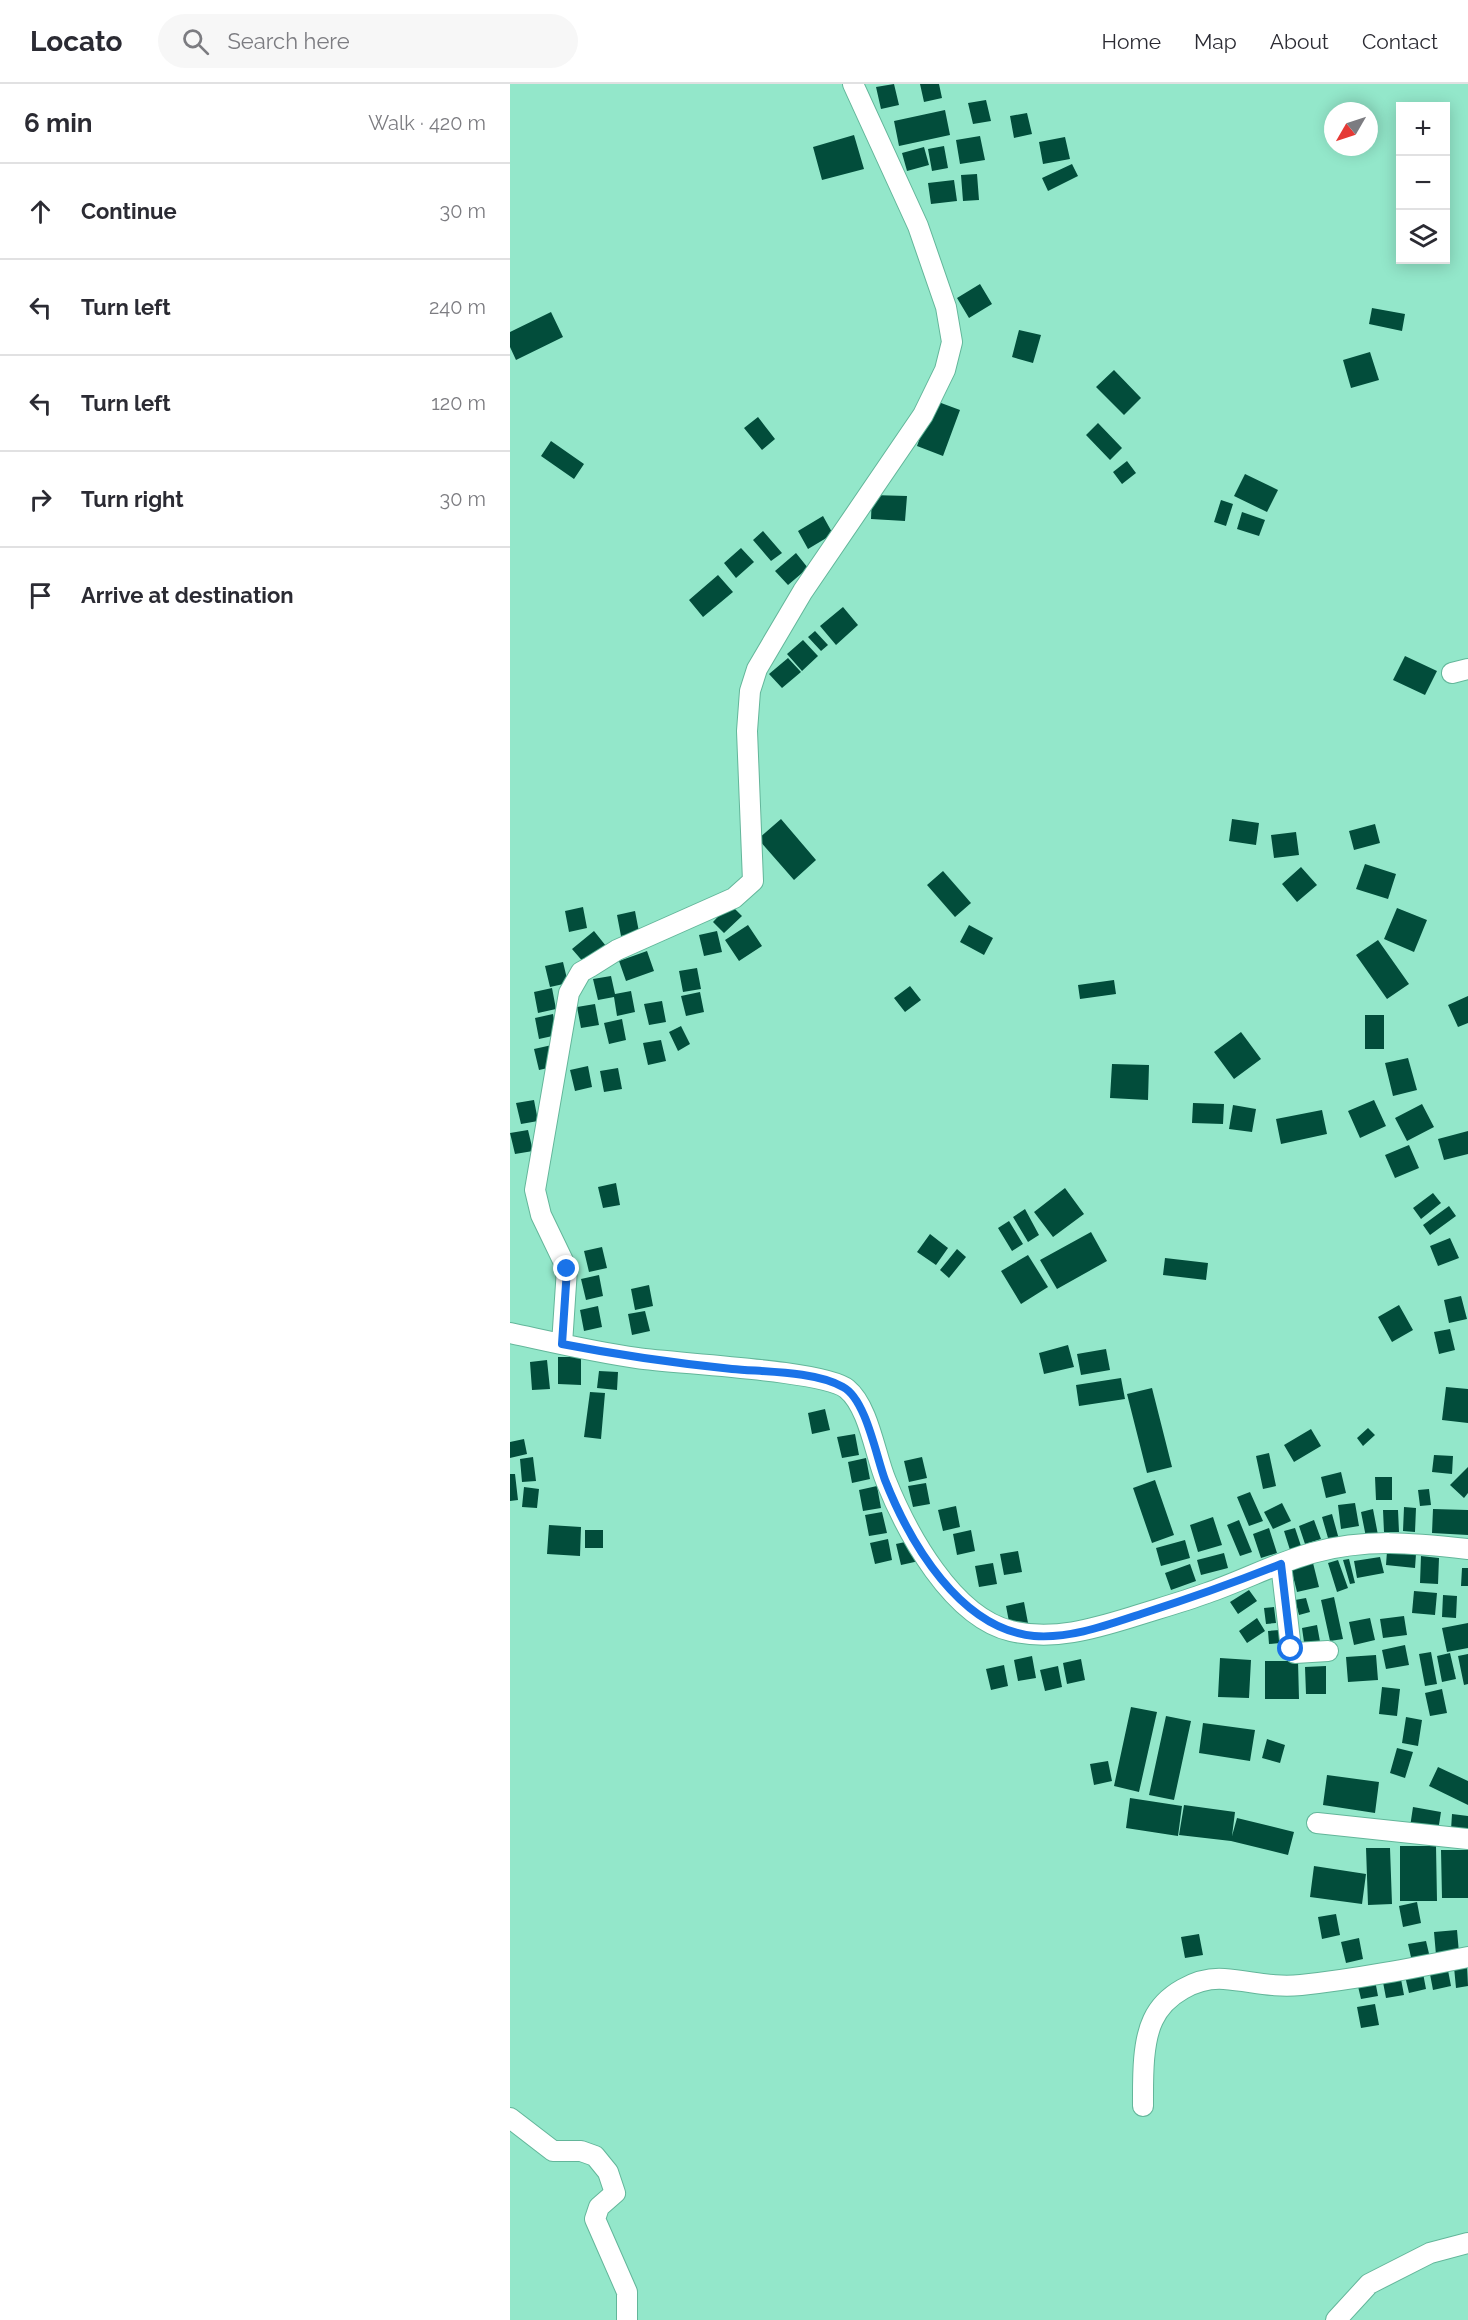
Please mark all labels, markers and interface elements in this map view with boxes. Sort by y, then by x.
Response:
search box [158,14,578,68]
text: Locato [30,25,122,58]
icon: search [179,25,212,58]
text: Search here [227,28,350,54]
text: Home [1102,29,1161,54]
text: Map [1194,29,1237,54]
text: About [1270,29,1329,54]
text: Contact [1362,29,1438,54]
north arrow [1324,102,1378,156]
map controls [1396,102,1450,264]
button: + [1396,102,1450,156]
text: 6 min [24,108,93,138]
text: Walk · 420 m [368,111,486,135]
button: − [1396,156,1450,210]
icon: ahead [24,195,57,228]
text: Continue [81,198,177,224]
text: 30 m [440,199,486,223]
button: layers [1396,210,1450,264]
icon: left [24,291,57,324]
text: Turn left [81,294,171,320]
text: 240 m [429,295,486,319]
icon: left [24,387,57,420]
text: Turn left [81,390,171,416]
text: 120 m [431,391,486,415]
icon: right [24,483,57,516]
text: Turn right [81,486,184,512]
text: 30 m [440,487,486,511]
icon: arrive [24,579,57,612]
text: Arrive at destination [81,582,294,608]
route end [553,1255,579,1281]
route start [1277,1635,1303,1661]

